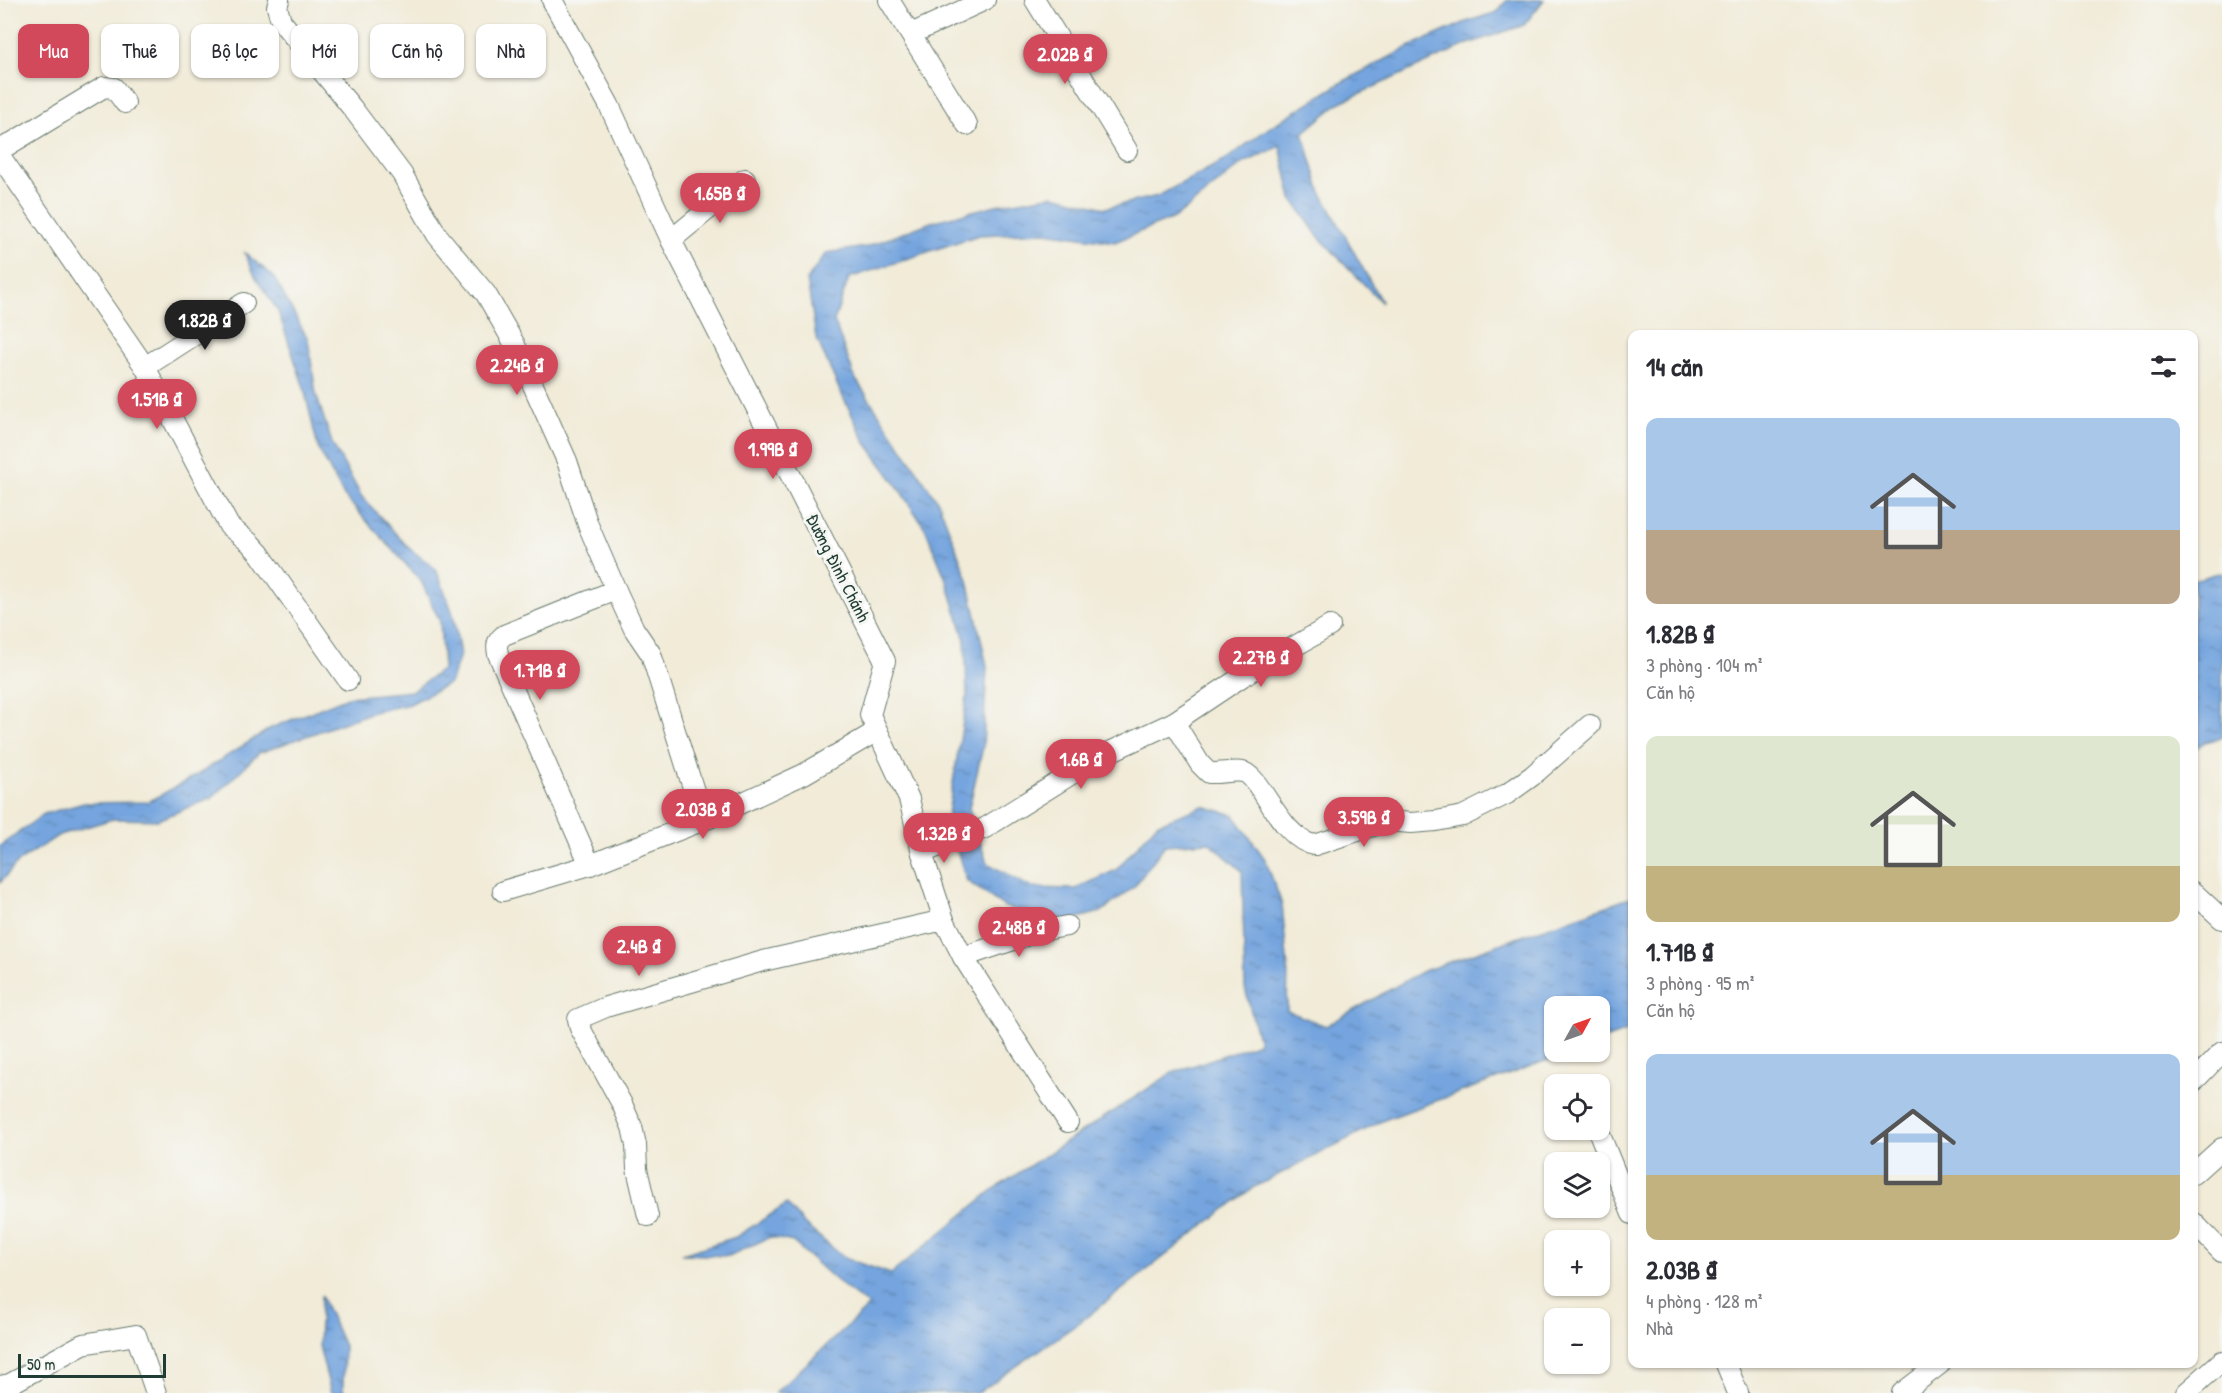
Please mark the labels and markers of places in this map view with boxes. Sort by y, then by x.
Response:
pin: 2.02B ₫ [1010,34,1120,85]
pin: 1.65B ₫ [665,173,775,224]
pin: 1.82B ₫ [150,300,260,351]
pin: 2.24B ₫ [462,345,572,396]
pin: 1.51B ₫ [102,379,212,430]
pin: 1.99B ₫ [718,429,828,480]
pin: 2.27B ₫ [1206,637,1316,688]
pin: 1.71B ₫ [485,650,595,701]
pin: 1.6B ₫ [1032,739,1130,790]
pin: 2.03B ₫ [648,789,758,840]
pin: 3.59B ₫ [1309,797,1419,848]
pin: 1.32B ₫ [889,813,999,864]
pin: 2.48B ₫ [964,907,1074,958]
pin: 2.4B ₫ [590,926,688,977]

